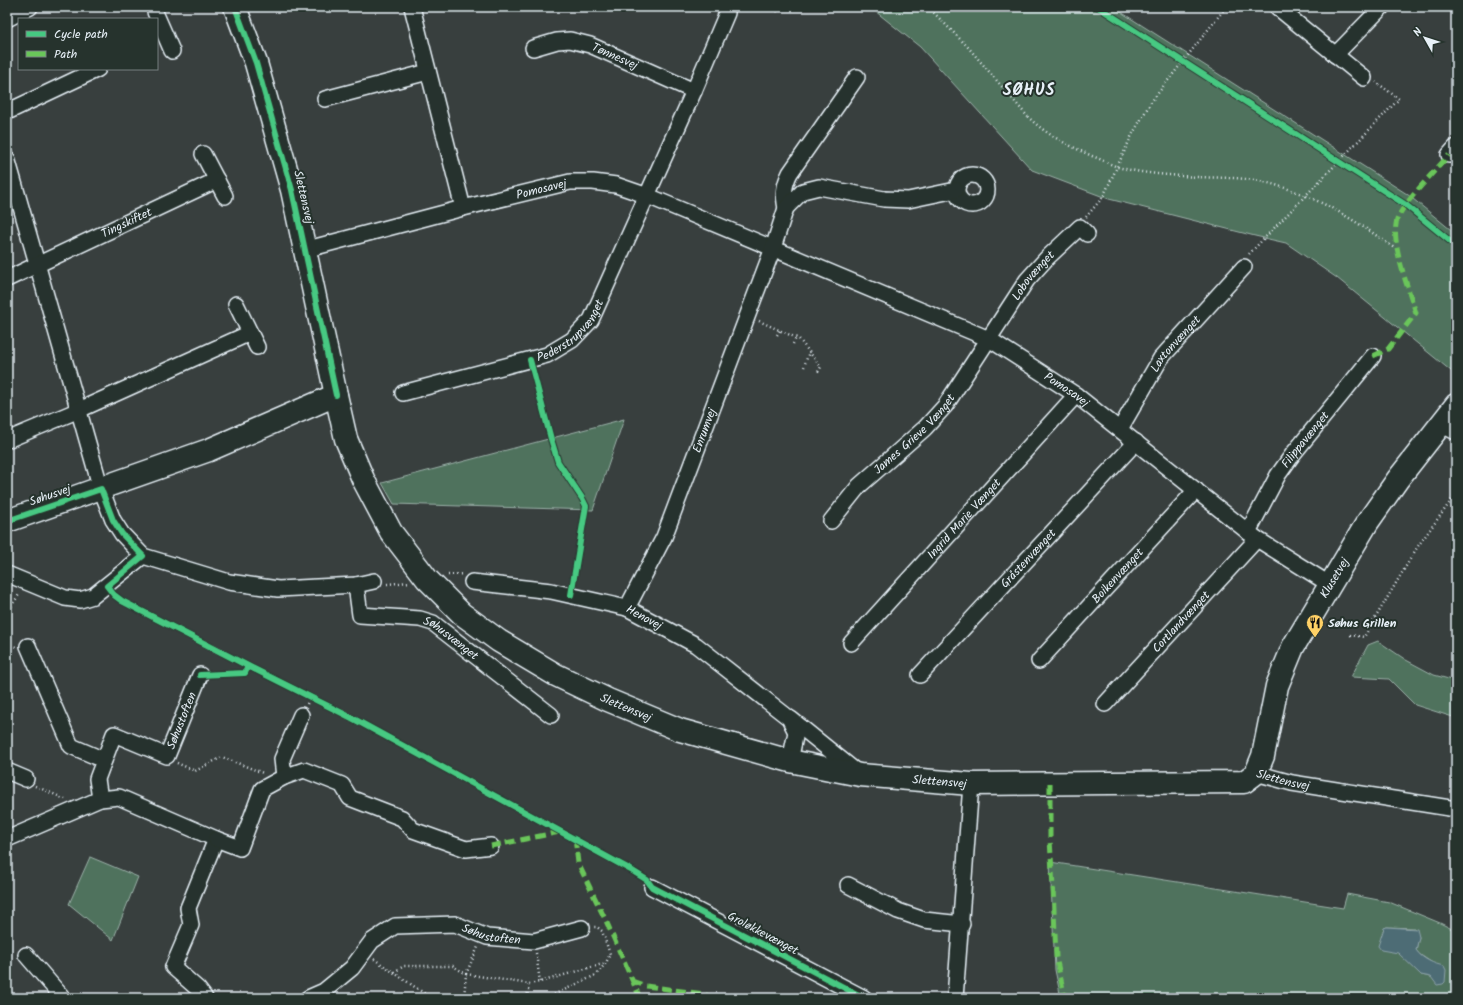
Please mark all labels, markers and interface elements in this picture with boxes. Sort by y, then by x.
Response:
legend [18,18,158,70]
north arrow [1405,18,1445,58]
text: N [1409,24,1427,41]
text: Cycle path [54,25,108,44]
street label: Tønnesvej [589,38,642,75]
text: Path [54,45,77,64]
district label: SØHUS [1003,78,1055,103]
street label: Slettensvej [288,168,319,227]
street label: Pomosavej [514,174,569,205]
street label: Tingskiftet [98,203,156,243]
street label: Lobovænget [1007,246,1060,304]
street label: Pederstrupvænget [535,296,609,367]
street label: Laxtonvænget [1146,311,1206,376]
street label: Pomosavej [1040,368,1094,413]
street label: James Grieve Vænget [870,390,961,479]
street label: Enrumvej [688,405,722,456]
street label: Filippavænget [1277,407,1334,472]
street label: Ingrid Marie Vænget [923,474,1006,563]
street label: Søhusvej [27,479,74,511]
street label: Gråstenvænget [996,525,1061,593]
street label: Boikenvænget [1087,544,1149,608]
street label: Klusetvej [1315,553,1355,602]
street label: Cortlandvænget [1148,586,1215,657]
street label: Henovej [622,600,666,636]
street label: Søhusvænget [421,612,483,665]
restaurant icon: Søhus Grillen [1305,613,1325,638]
place label: Søhus Grillen [1328,614,1397,633]
street label: Slettensvej [597,688,655,728]
street label: Søhustoften [162,689,202,752]
street label: Slettensvej [1254,765,1312,796]
street label: Slettensvej [912,770,968,794]
street label: Groløkkevænget [724,907,802,960]
street label: Søhustoften [459,919,521,950]

